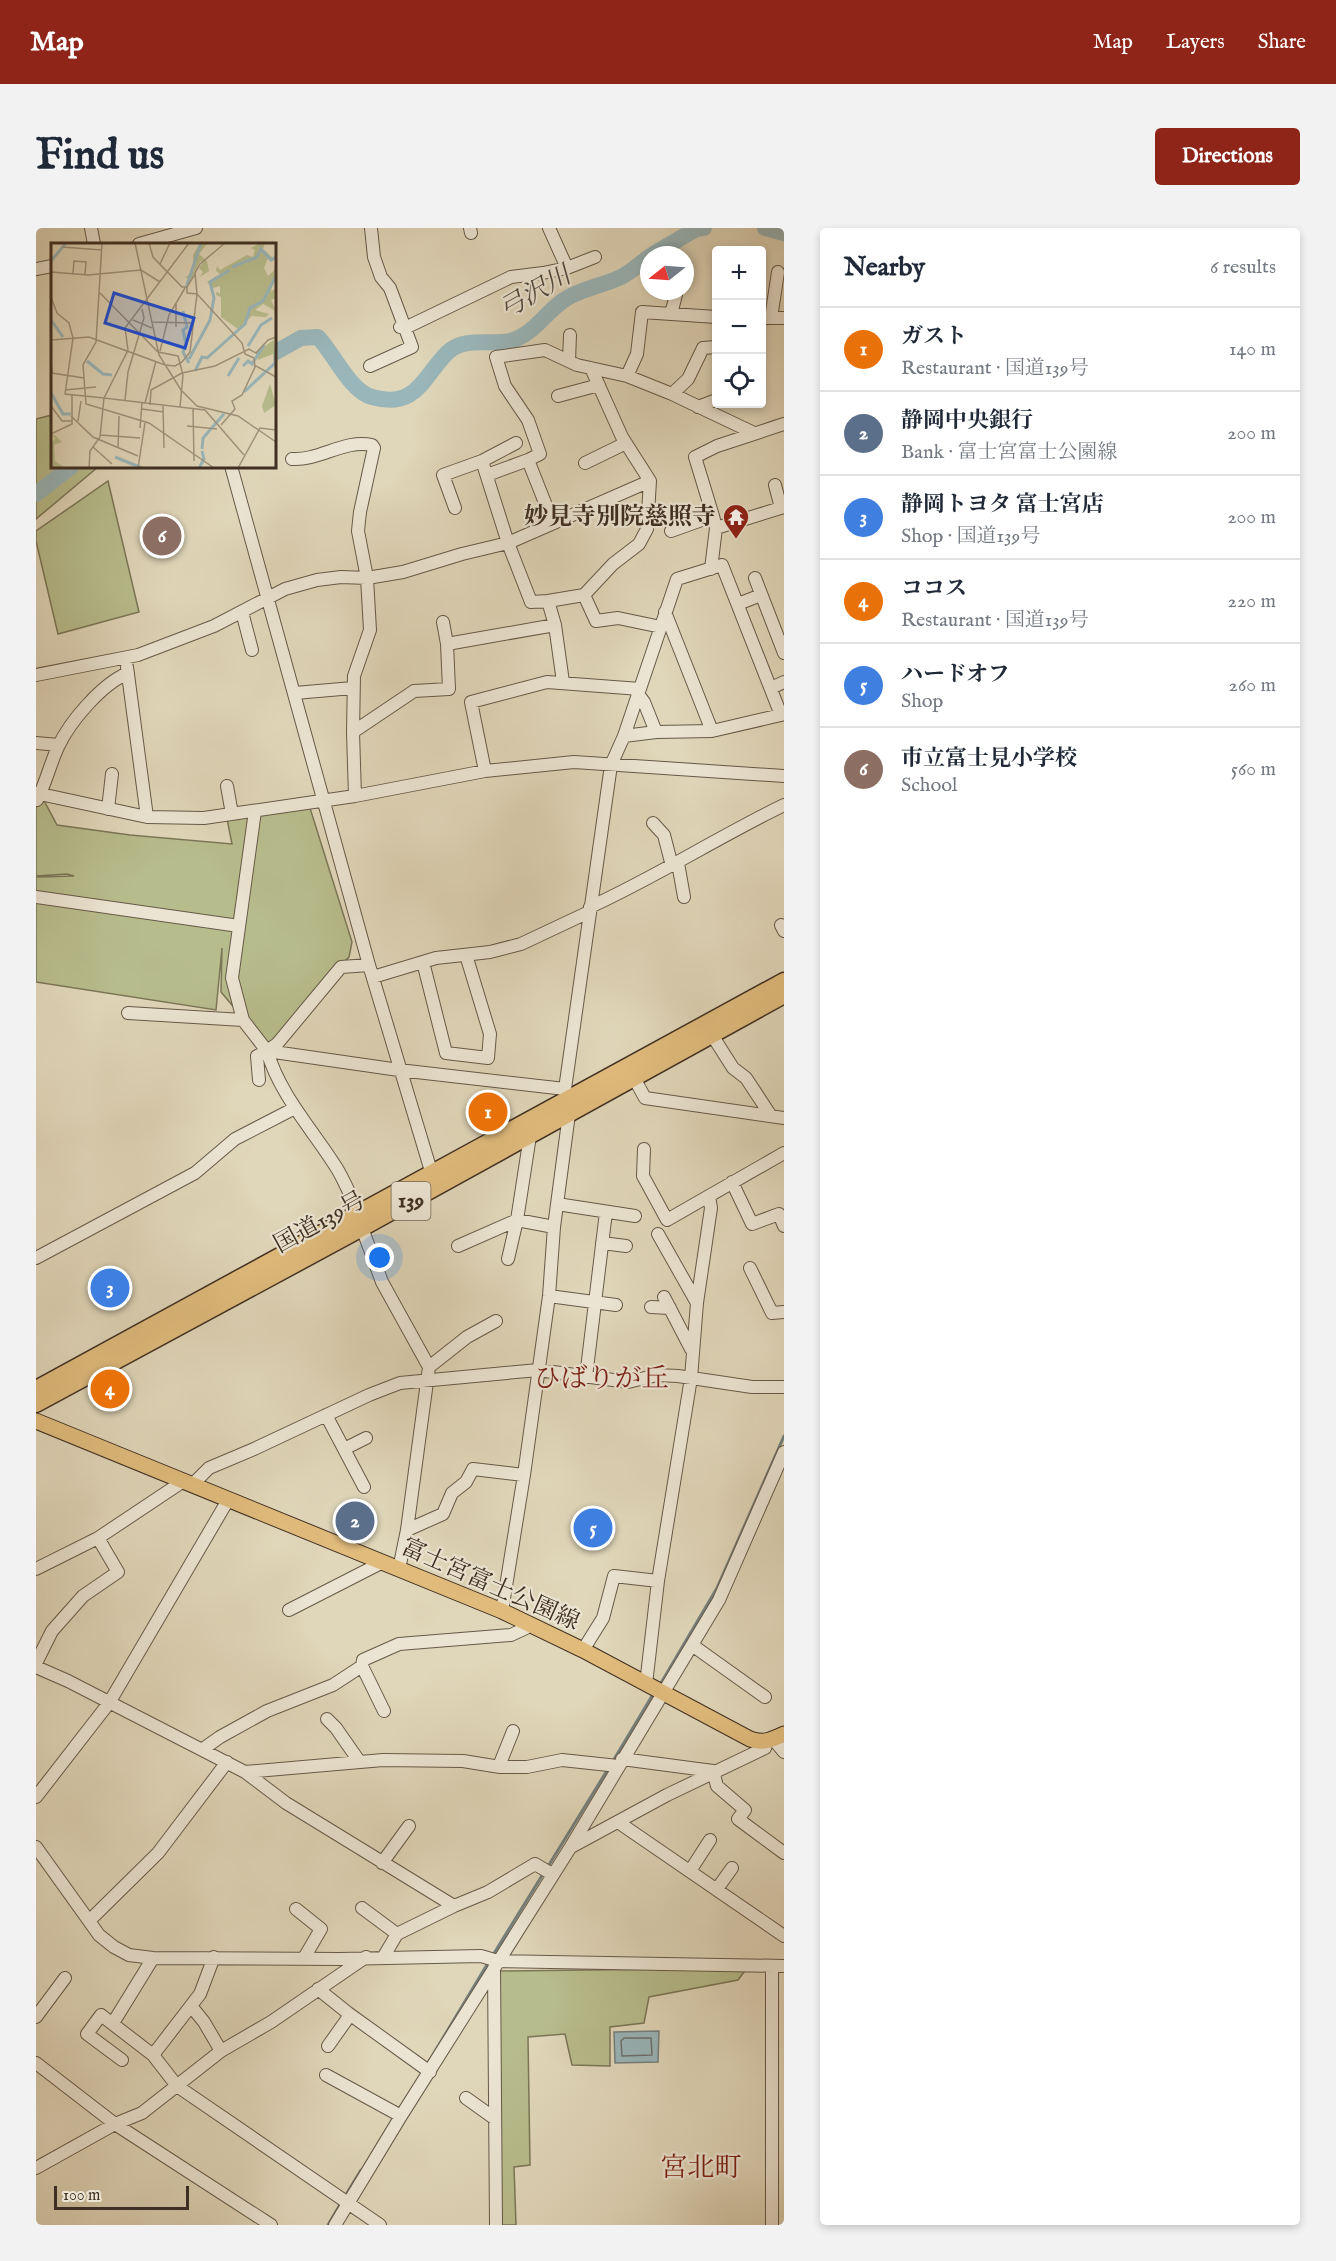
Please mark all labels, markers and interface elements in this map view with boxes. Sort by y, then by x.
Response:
text: Map [30,25,84,60]
text: Map [1093,29,1133,56]
text: Layers [1166,29,1225,56]
text: Share [1258,29,1306,56]
button: Directions [1155,128,1300,185]
text: Find us [36,130,164,183]
inset map [51,243,276,468]
north arrow [640,246,694,300]
map controls [712,246,766,408]
button: + [712,246,766,300]
text: Nearby [844,251,925,284]
text: 6 results [1210,255,1276,280]
water label: 弓沢川 [493,258,580,327]
button: − [712,300,766,354]
text: ガスト [901,323,967,351]
text: 1 [860,337,867,362]
text: 140 m [1229,337,1276,362]
button: locate [712,354,766,408]
text: Restaurant · 国道139号 [901,356,1088,381]
text: 静岡中央銀行 [901,407,1033,435]
text: 2 [859,421,868,446]
text: 200 m [1227,421,1276,446]
text: Bank · 富士宮富士公園線 [901,440,1117,465]
text: 静岡トヨタ 富士宮店 [901,491,1104,519]
place label: 妙見寺別院慈照寺 [524,502,716,533]
temple icon: 妙見寺別院慈照寺 [721,502,751,540]
text: 3 [860,505,867,530]
text: 200 m [1227,505,1276,530]
pin: 6 [142,514,182,558]
text: Shop · 国道139号 [901,524,1040,549]
text: ココス [901,575,967,603]
text: 4 [859,589,868,614]
text: 220 m [1228,589,1276,614]
text: Restaurant · 国道139号 [901,608,1088,633]
text: ハードオフ [901,661,1010,689]
text: 5 [860,673,867,698]
text: 260 m [1229,673,1276,698]
text: Shop [901,689,943,714]
text: 市立富士見小学校 [901,745,1077,773]
text: 6 [859,757,868,782]
text: 560 m [1231,757,1276,782]
text: School [901,773,957,798]
pin: 1 [468,1090,508,1134]
road number: 139 [392,1182,430,1220]
street label: 国道139号 [269,1185,371,1261]
your location [365,1243,394,1272]
pin: 3 [90,1266,130,1310]
district label: ひばりが丘 [534,1363,669,1397]
pin: 4 [90,1366,130,1412]
pin: 2 [336,1498,374,1544]
pin: 5 [574,1506,612,1550]
street label: 富士宮富士公園線 [396,1532,584,1638]
district label: 宮北町 [661,2152,742,2186]
scale bar [54,2183,189,2210]
text: 100 m [63,2186,100,2206]

